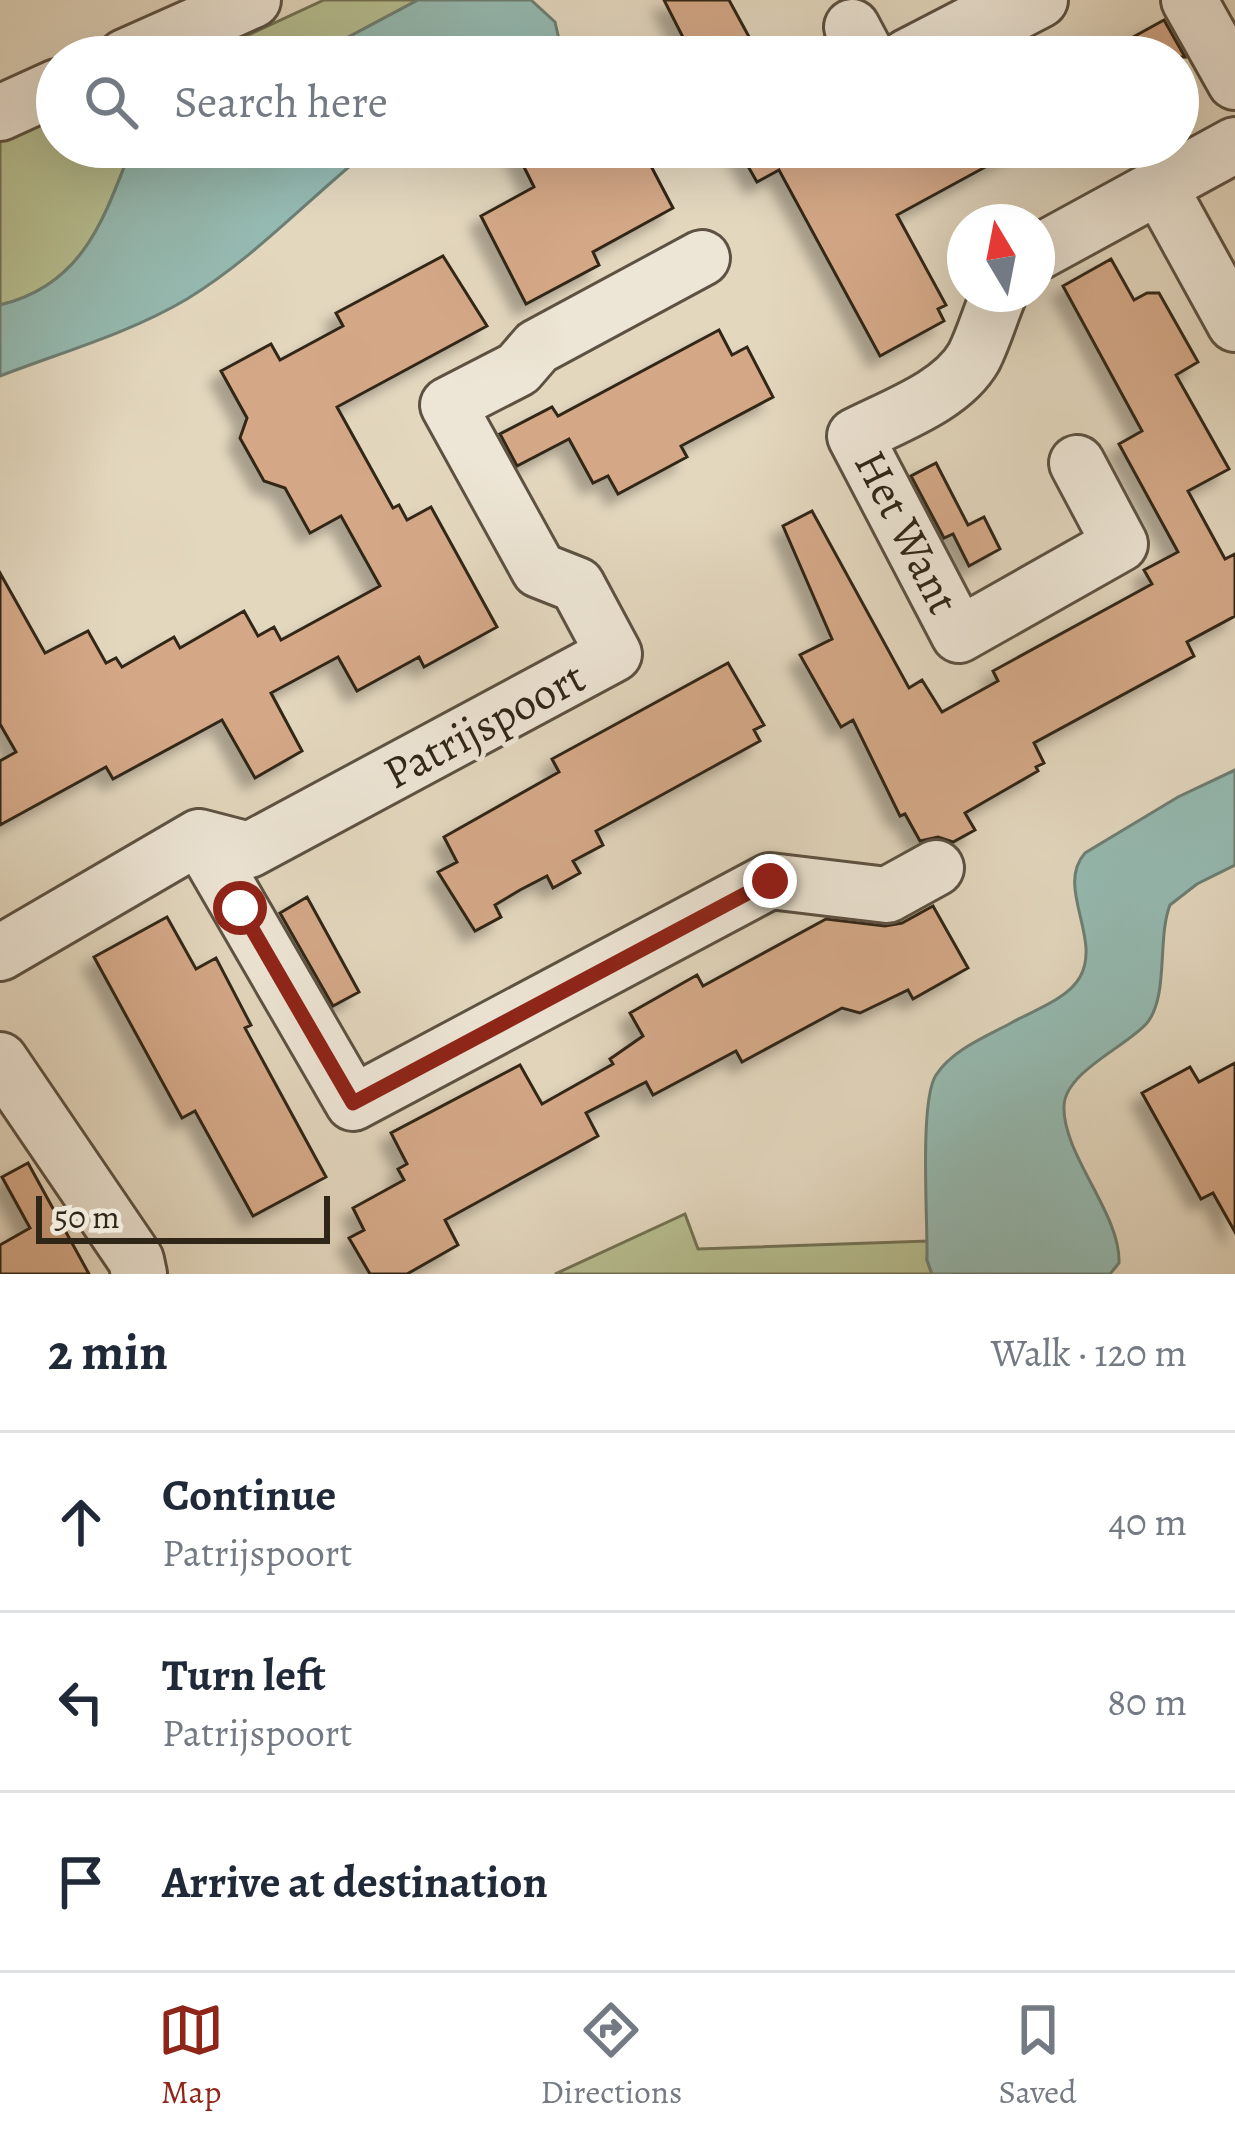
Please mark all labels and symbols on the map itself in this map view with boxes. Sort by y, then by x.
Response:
north arrow [947,204,1055,312]
street label: Het Want [839,440,975,625]
street label: Patrijspoort [372,646,596,804]
route end [743,854,797,908]
route start [213,881,267,935]
scale bar [36,1190,330,1243]

